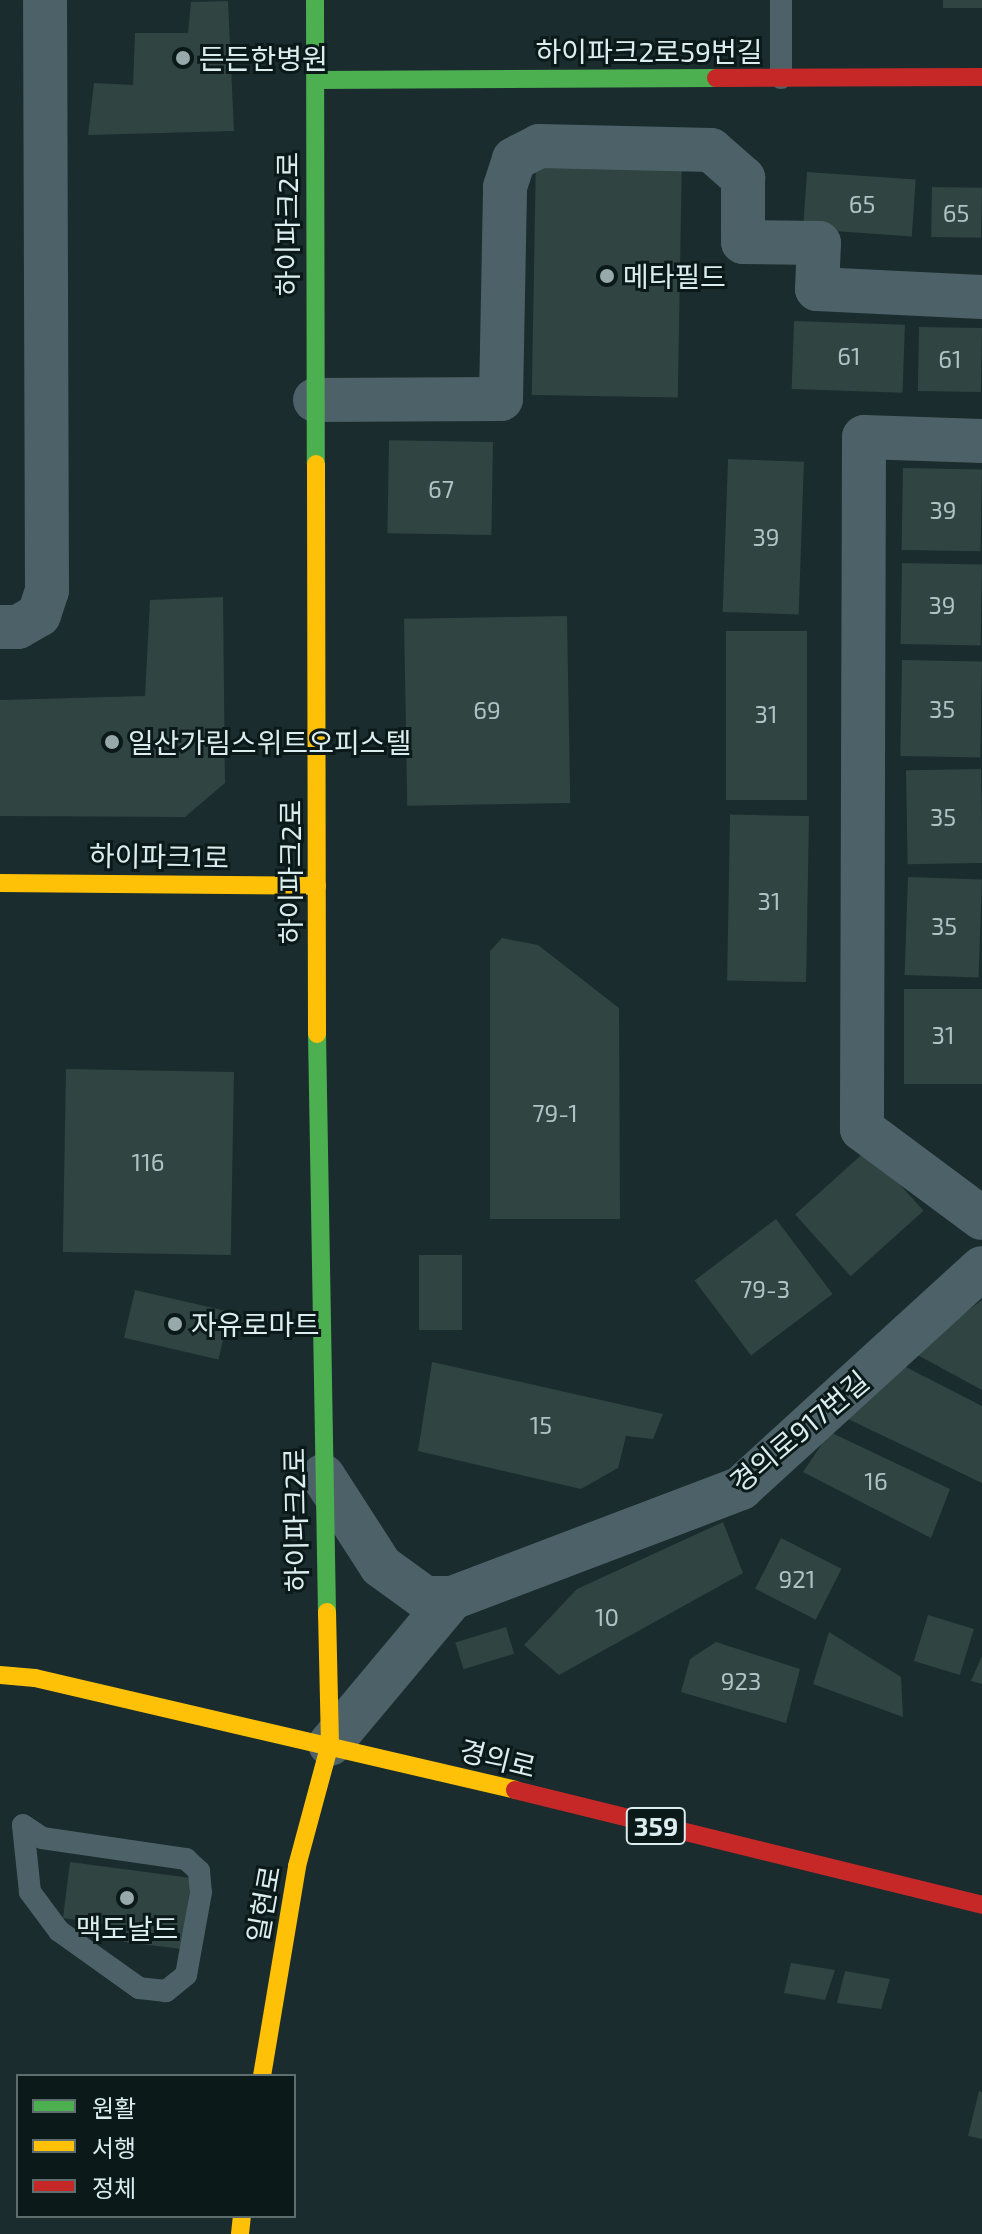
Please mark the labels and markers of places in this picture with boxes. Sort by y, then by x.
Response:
place label: 든든한병원 [199,41,328,75]
marker: 든든한병원 [174,49,192,67]
place label: 메타필드 [623,259,726,293]
marker: 메타필드 [598,267,616,285]
place label: 일산가림스위트오피스텔 [128,725,411,759]
marker: 일산가림스위트오피스텔 [103,733,121,751]
place label: 자유로마트 [191,1307,320,1341]
marker: 자유로마트 [166,1315,184,1333]
marker: 맥도날드 [118,1889,136,1907]
place label: 맥도날드 [75,1911,179,1945]

